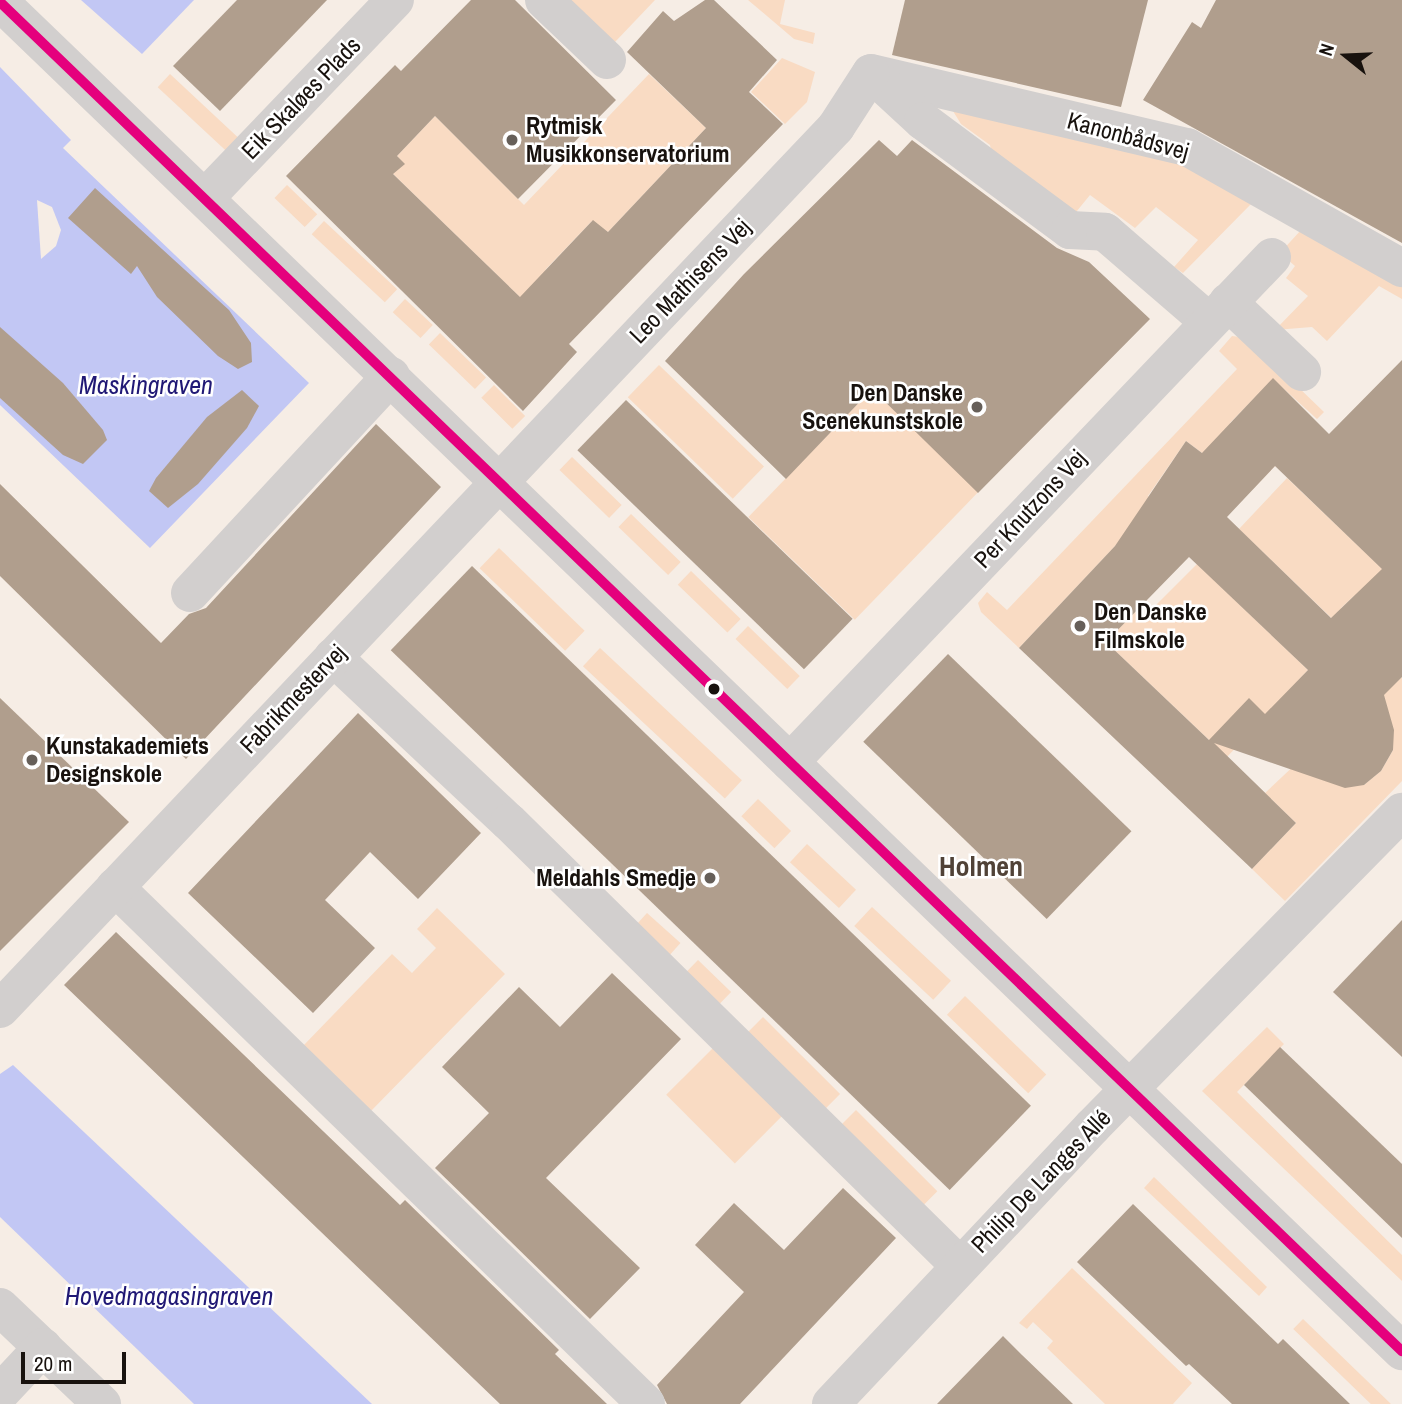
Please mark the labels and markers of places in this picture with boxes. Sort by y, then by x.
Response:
place label: Rytmisk Musikkonservatorium [526,112,729,168]
marker: Rytmisk Musikkonservatorium [504,132,520,148]
place label: Den Danske Scenekunstskole [802,379,963,435]
marker: Den Danske Scenekunstskole [969,399,985,415]
place label: Den Danske Filmskole [1094,598,1207,654]
marker: Den Danske Filmskole [1072,618,1088,634]
unlabelled marker [707,682,721,696]
place label: Kunstakademiets Designskole [46,732,209,788]
marker: Kunstakademiets Designskole [24,752,40,768]
place label: Meldahls Smedje [536,864,696,892]
marker: Meldahls Smedje [702,870,718,886]

